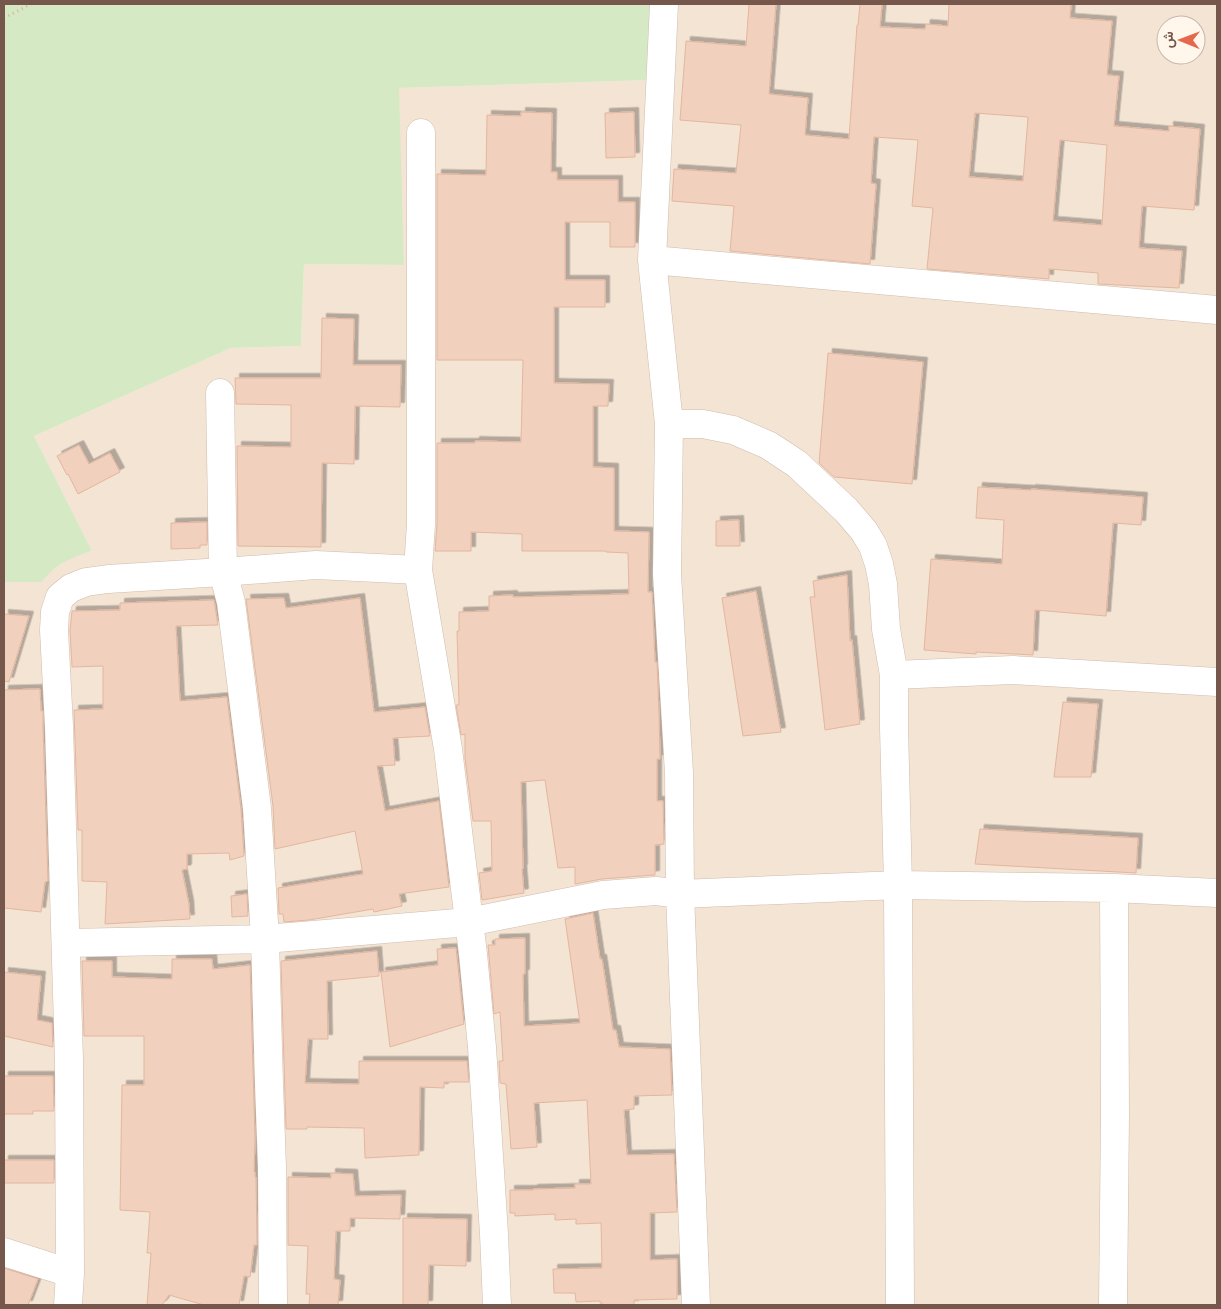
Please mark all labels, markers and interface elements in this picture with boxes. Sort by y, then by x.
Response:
north arrow [1156,15,1206,65]
text: ش [1160,31,1177,48]

